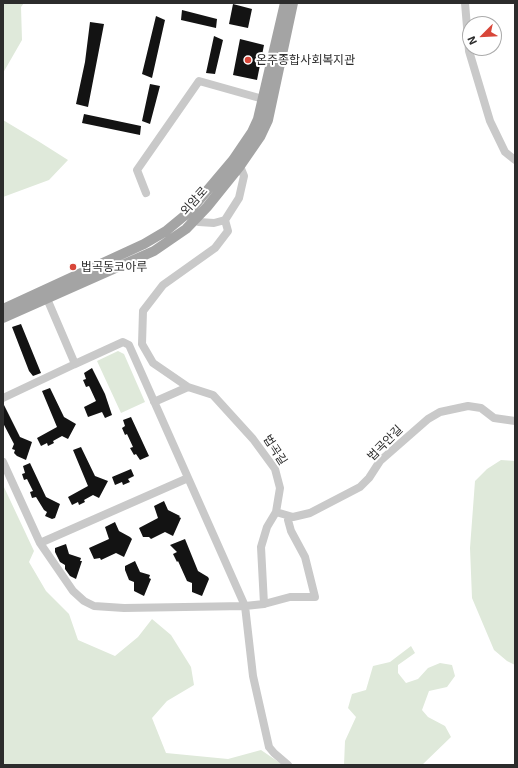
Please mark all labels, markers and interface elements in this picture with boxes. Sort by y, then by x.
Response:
north arrow [462,16,502,56]
text: N [464,34,479,47]
place label: 온주종합사회복지관 [256,53,355,67]
marker: 온주종합사회복지관 [243,55,253,65]
street label: 외암로 [178,184,210,218]
place label: 법곡동코아루 [81,260,147,274]
marker: 법곡동코아루 [68,262,78,272]
street label: 법곡안길 [364,422,406,464]
street label: 법곡길 [260,432,290,468]

